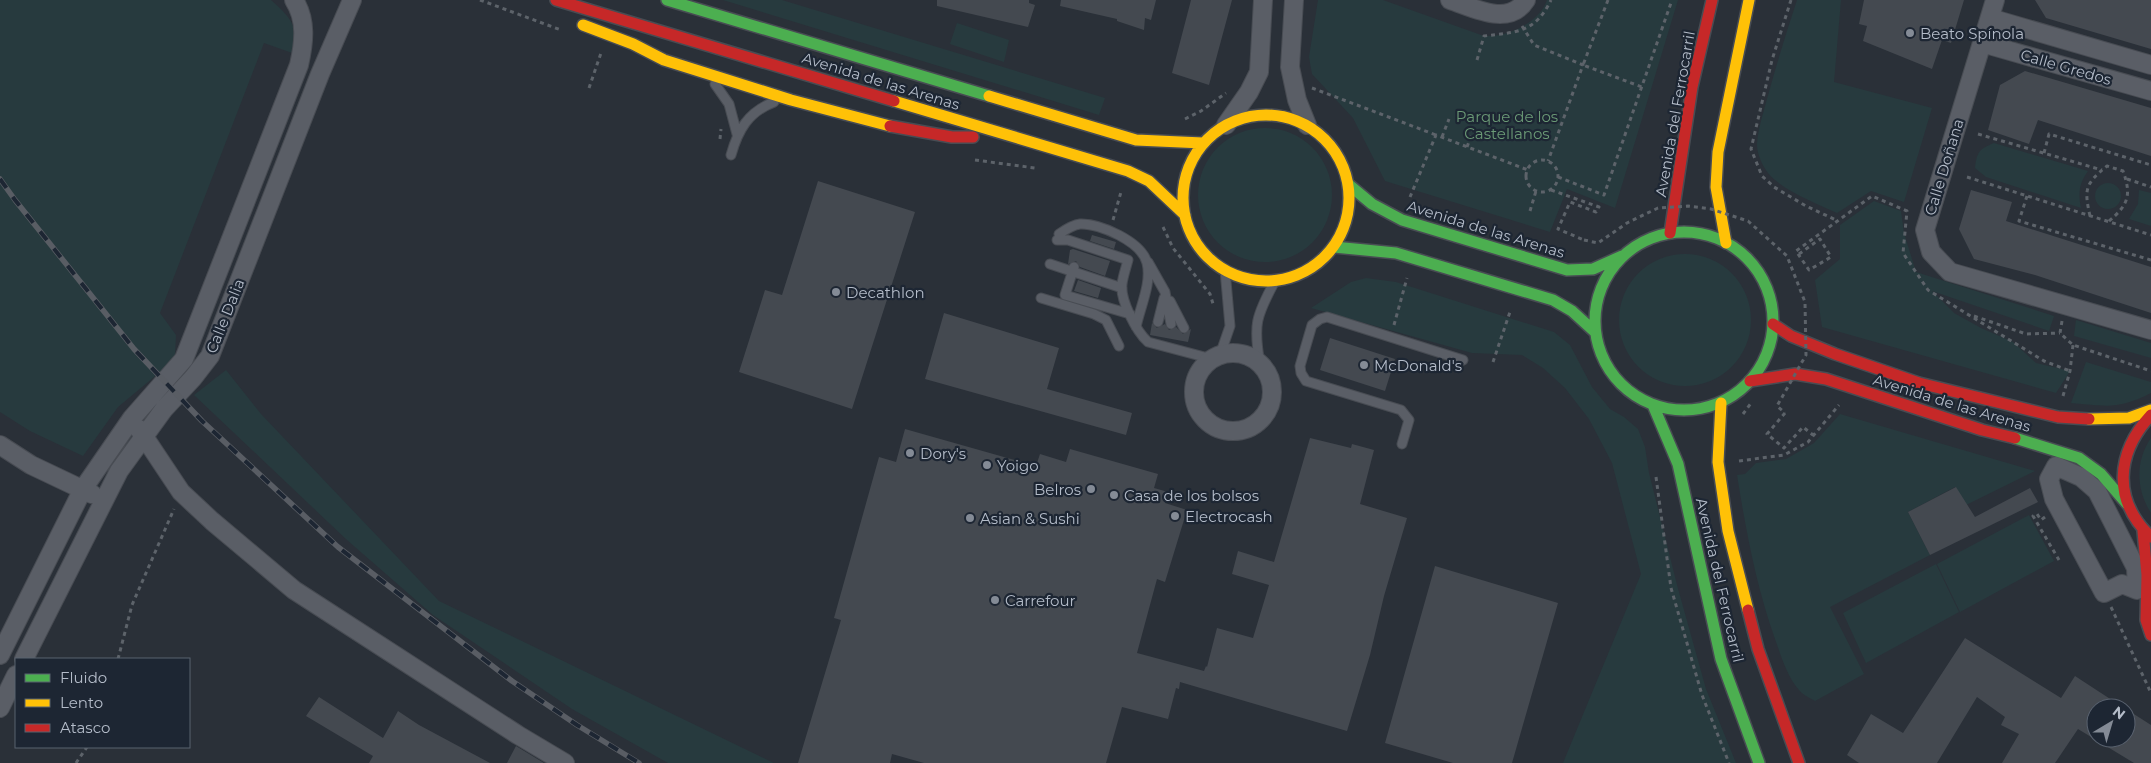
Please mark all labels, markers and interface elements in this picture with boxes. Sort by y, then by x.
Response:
place label: Beato Spínola [1920,24,2024,43]
marker: Beato Spínola [1904,27,1916,39]
street label: Avenida del Ferrocarril [1651,30,1699,198]
street label: Calle Gredos [2018,45,2114,89]
street label: Avenida de las Arenas [800,48,962,114]
park label: Parque de los Castellanos [1456,107,1558,143]
street label: Calle Doñana [1920,116,1968,218]
street label: Avenida de las Arenas [1405,196,1567,262]
street label: Calle Dalia [201,276,249,356]
place label: Decathlon [846,283,925,302]
marker: Decathlon [830,286,842,298]
place label: McDonald's [1374,356,1462,375]
marker: McDonald's [1358,359,1370,371]
street label: Avenida de las Arenas [1871,370,2033,436]
place label: Dory's [920,444,966,463]
marker: Dory's [904,447,916,459]
place label: Yoigo [997,456,1039,475]
marker: Yoigo [981,459,993,471]
place label: Belros [1034,480,1081,499]
marker: Belros [1085,483,1097,495]
place label: Casa de los bolsos [1124,486,1259,505]
marker: Casa de los bolsos [1108,489,1120,501]
street label: Avenida del Ferrocarril [1692,496,1748,664]
place label: Electrocash [1185,507,1273,526]
place label: Asian & Sushi [980,509,1080,528]
marker: Electrocash [1169,510,1181,522]
marker: Asian & Sushi [964,512,976,524]
place label: Carrefour [1005,591,1076,610]
marker: Carrefour [989,594,1001,606]
legend [15,658,190,748]
text: Fluido [60,668,107,687]
text: Lento [60,693,103,712]
north arrow [2086,698,2136,748]
text: N [2109,702,2129,723]
text: Atasco [60,718,110,737]

